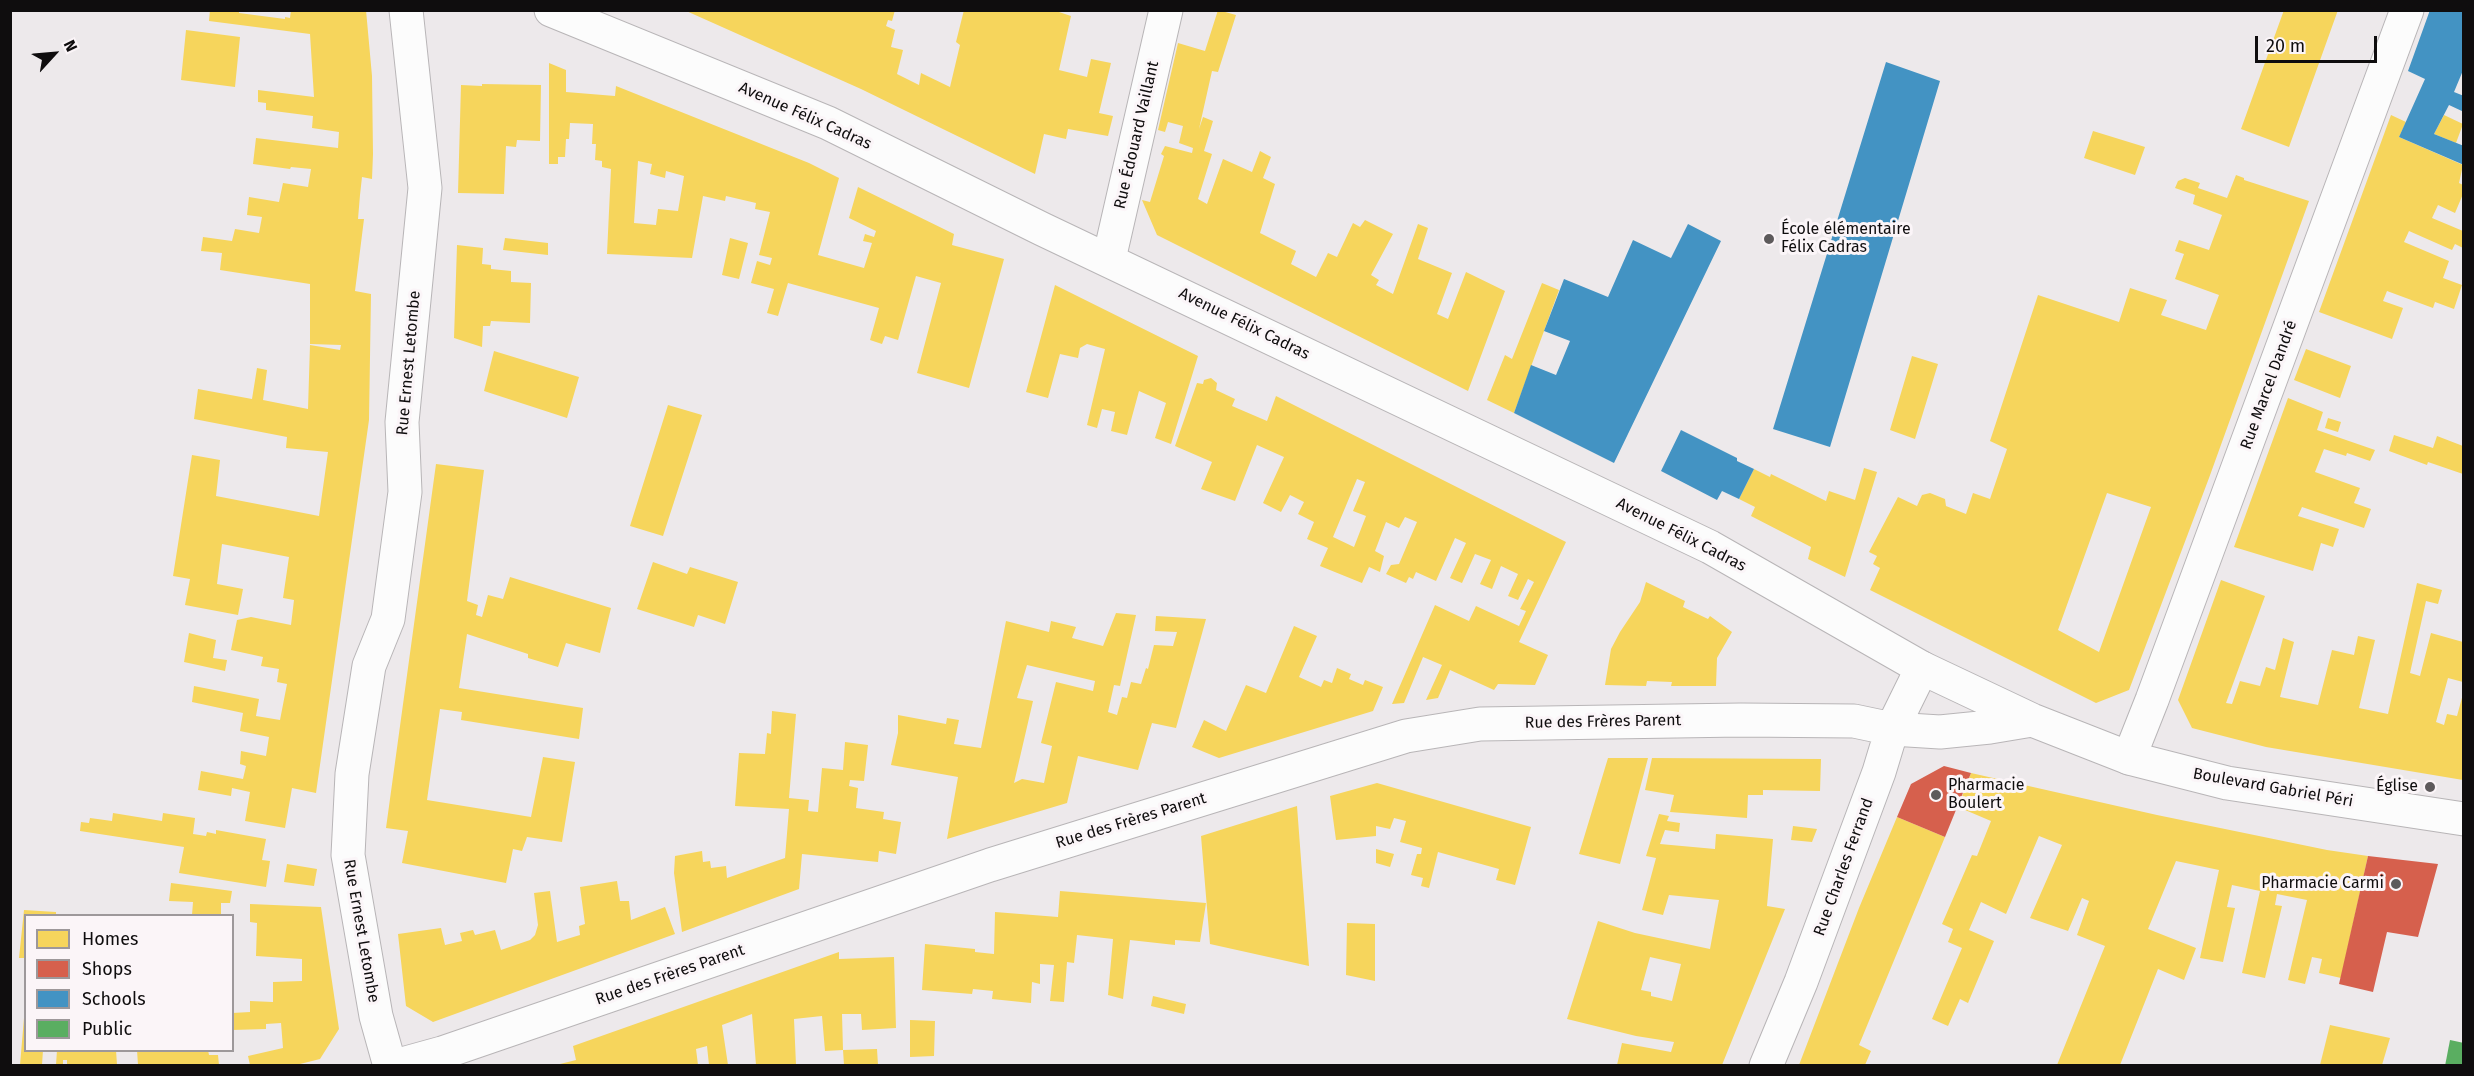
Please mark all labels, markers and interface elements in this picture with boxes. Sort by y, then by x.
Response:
north arrow [24,24,84,84]
scale bar [2258,24,2380,62]
text: 20 m [2266,35,2305,57]
text: N [60,37,81,55]
street label: Rue Édouard Vaillant [1111,59,1163,211]
street label: Avenue Félix Cadras [736,78,874,154]
place label: École élémentaire Félix Cadras [1781,220,1911,258]
marker: École élémentaire Félix Cadras [1762,232,1776,246]
street label: Avenue Félix Cadras [1175,284,1313,364]
street label: Rue Ernest Letombe [393,290,425,436]
street label: Rue Marcel Dandré [2237,318,2301,452]
street label: Avenue Félix Cadras [1613,494,1749,576]
street label: Rue des Frères Parent [1525,711,1681,733]
street label: Boulevard Gabriel Péri [2191,764,2355,812]
place label: Pharmacie Boulert [1948,776,2025,814]
place label: Église [2376,777,2418,797]
marker: Église [2423,780,2437,794]
marker: Pharmacie Boulert [1929,788,1943,802]
street label: Rue des Frères Parent [1053,789,1209,853]
street label: Rue Charles Ferrand [1810,795,1878,939]
street label: Rue Ernest Letombe [339,858,383,1004]
place label: Pharmacie Carmi [2261,874,2384,894]
marker: Pharmacie Carmi [2389,877,2403,891]
legend [24,914,234,1052]
text: Homes [82,928,138,950]
street label: Rue des Frères Parent [593,940,747,1010]
text: Shops [82,958,132,980]
text: Schools [82,988,146,1010]
text: Public [82,1018,132,1040]

